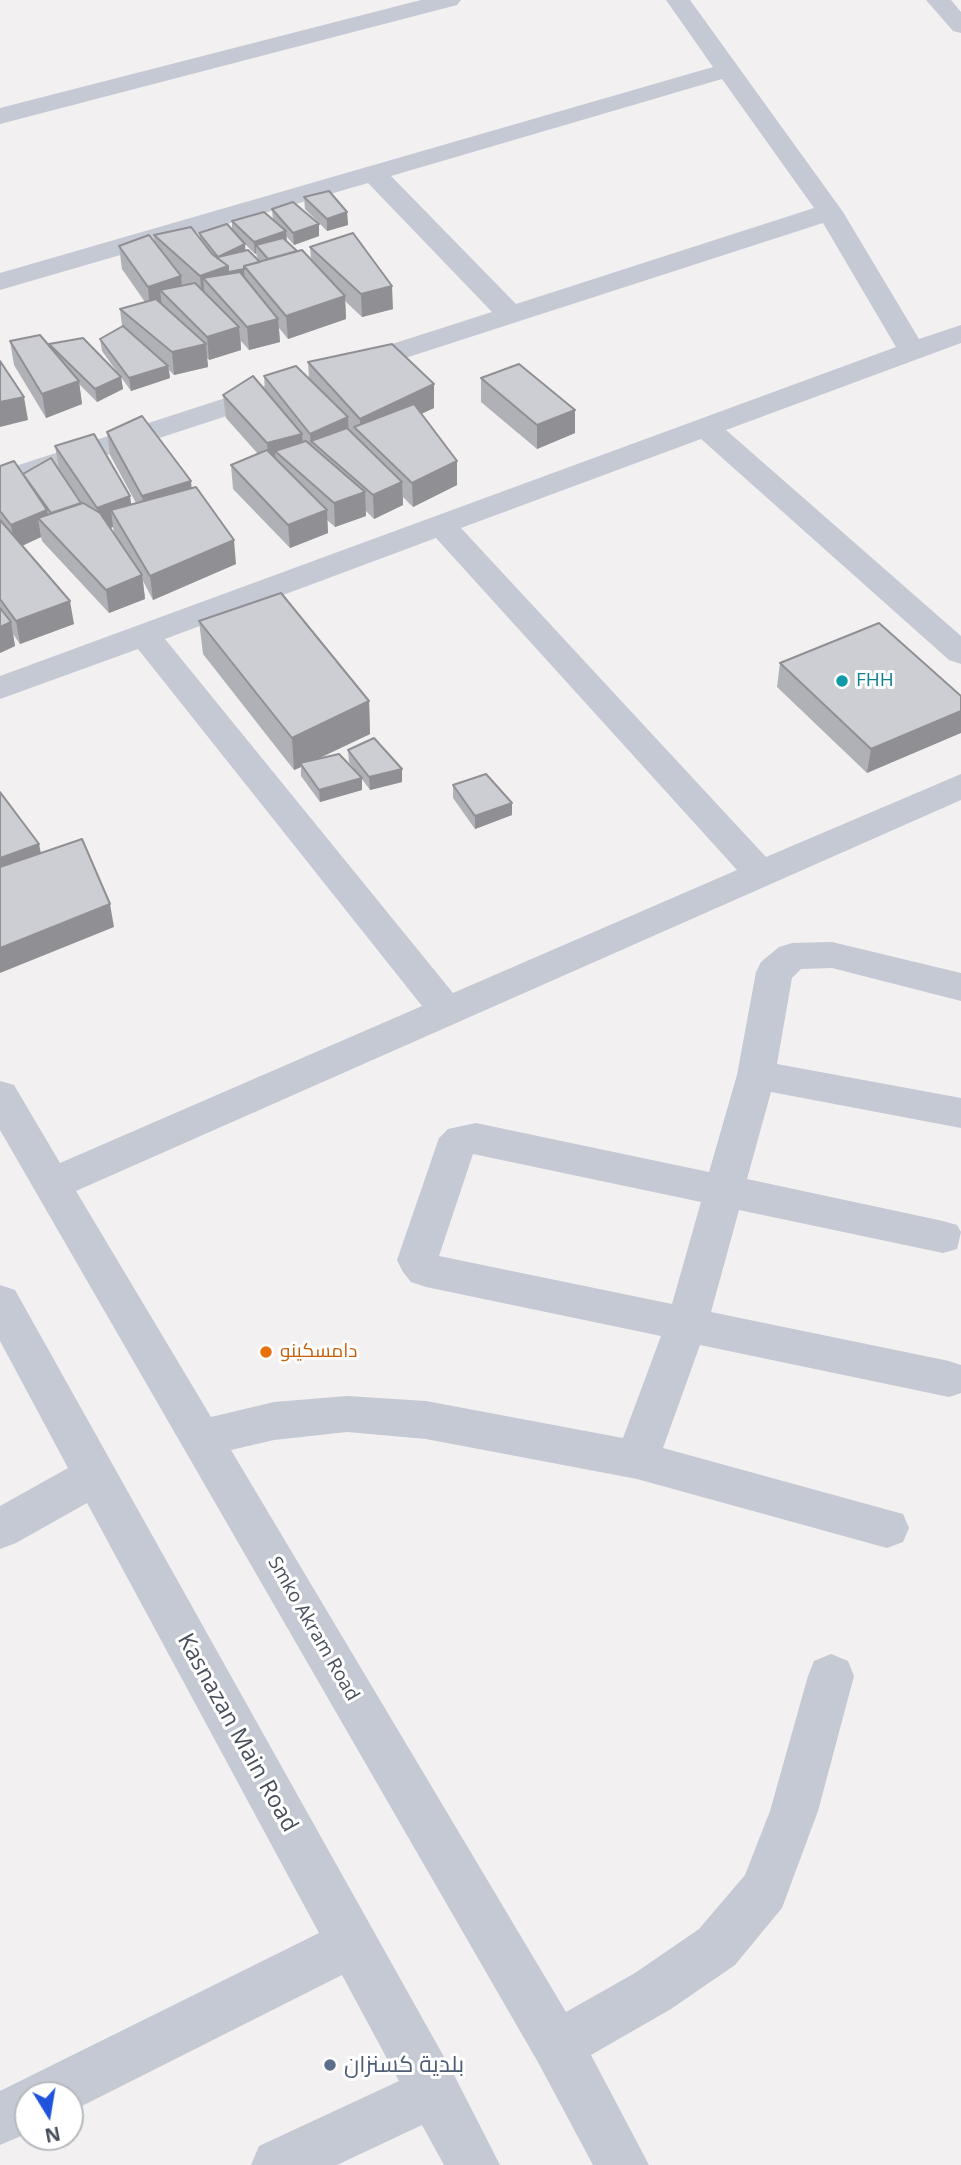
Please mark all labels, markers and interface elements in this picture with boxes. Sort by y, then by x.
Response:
place label: FHH [856,670,894,692]
marker: FHH [834,673,850,689]
place label: دامسكينو [280,1341,357,1363]
marker: دامسكينو [258,1344,274,1360]
street label: Smko Akram Road [262,1553,364,1705]
street label: Kasnazan Main Road [171,1629,303,1837]
place label: بلدية كسنزان [344,2051,464,2079]
marker: بلدية كسنزان [322,2057,338,2073]
north arrow [14,2081,84,2151]
text: N [43,2120,63,2149]

